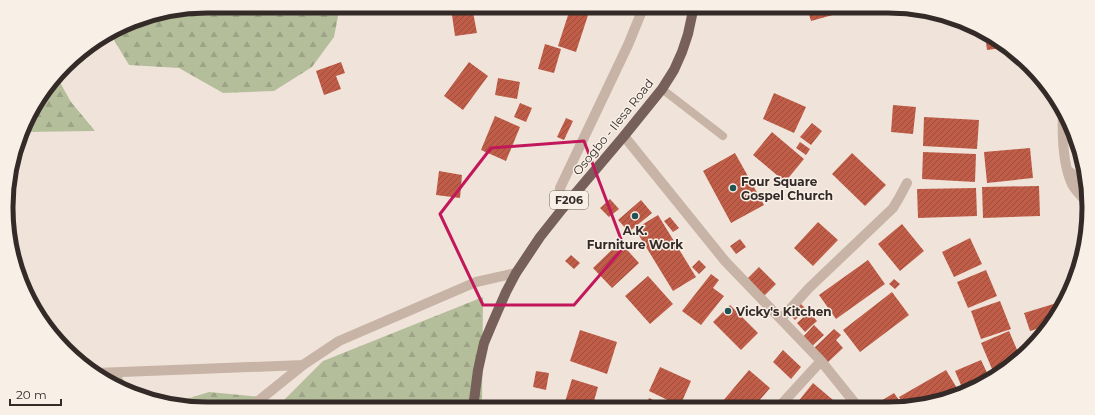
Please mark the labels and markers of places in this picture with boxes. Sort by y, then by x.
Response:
place label: Four Square Gospel Church [741,174,833,203]
marker: Four Square Gospel Church [728,183,738,193]
marker: A.K. Furniture Work [630,211,640,221]
place label: A.K. Furniture Work [587,223,683,252]
place label: Vicky's Kitchen [735,304,832,319]
marker: Vicky's Kitchen [723,306,733,316]

